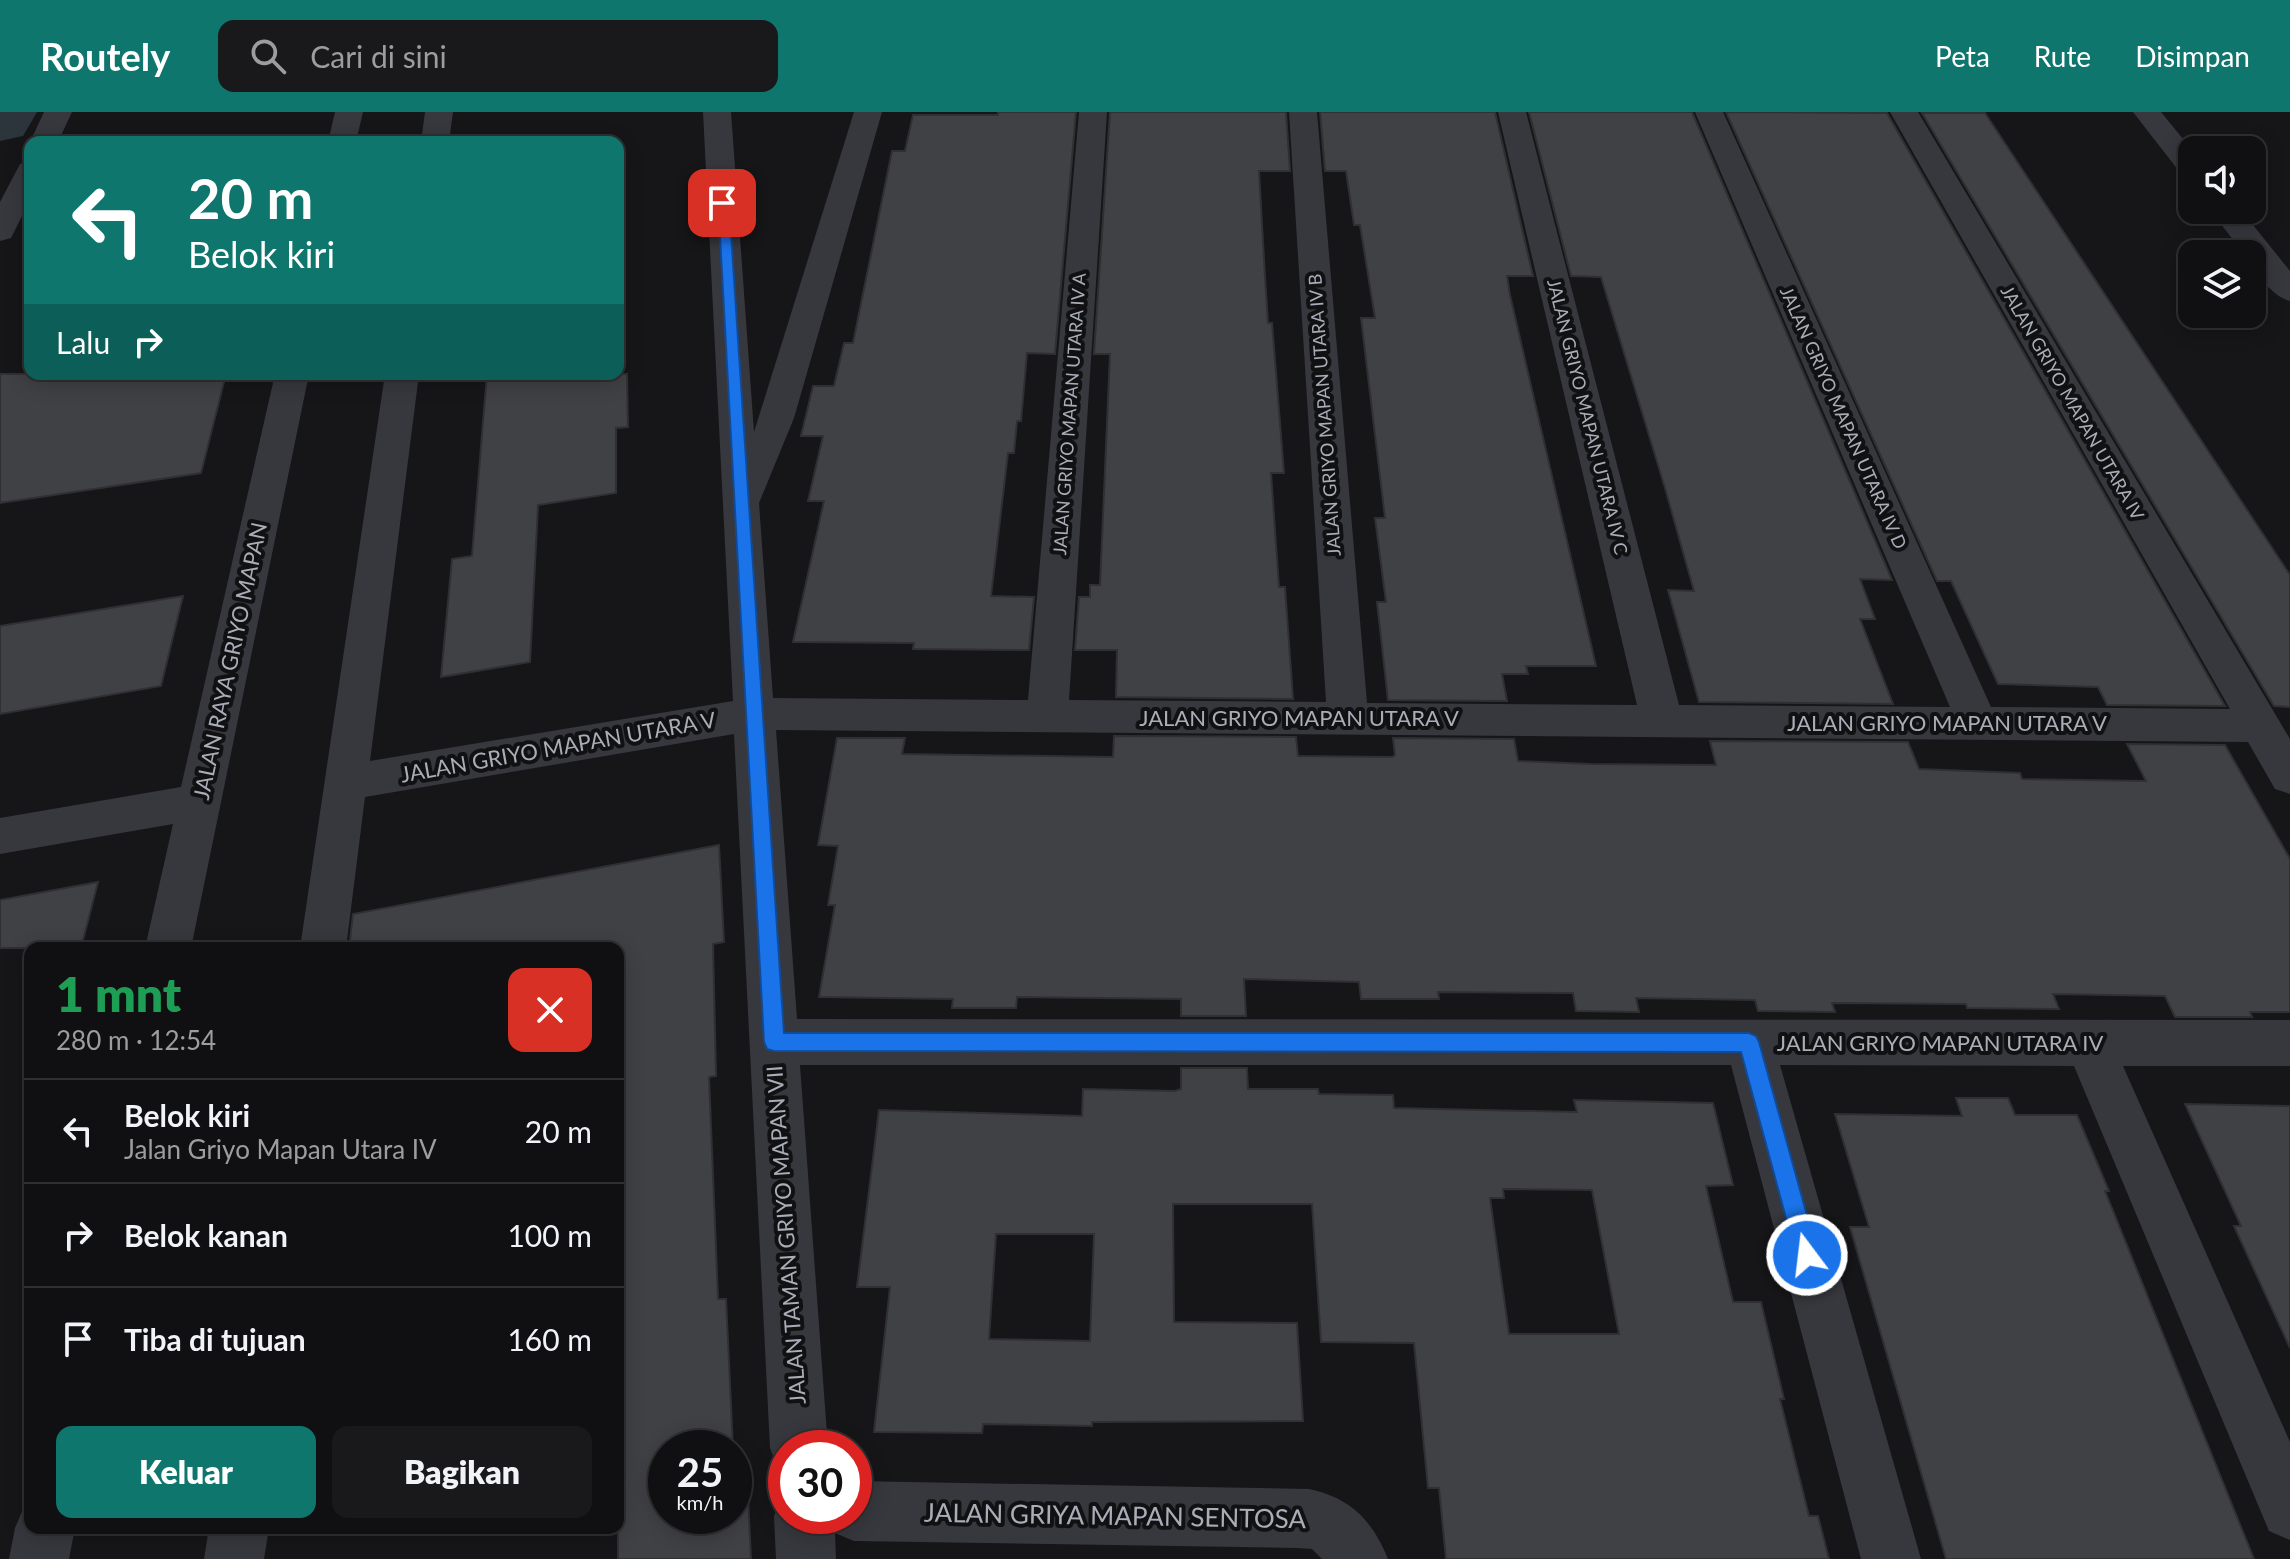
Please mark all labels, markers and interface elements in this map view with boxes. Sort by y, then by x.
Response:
search box [218,20,778,92]
text: Routely [40,33,170,79]
icon: search [246,34,290,78]
text: Cari di sini [310,38,447,74]
text: Peta [1935,39,1990,73]
text: Rute [2034,39,2091,73]
text: Disimpan [2135,39,2250,73]
map controls [2178,136,2266,328]
button: sound [2178,136,2266,224]
text: 20 m [188,164,313,231]
icon: left [56,168,160,272]
pin [688,169,756,237]
icon: arrive [700,181,744,225]
text: Belok kiri [188,232,335,276]
button: layers [2178,240,2266,328]
street label: JALAN GRIYO MAPAN UTARA IV A [1048,271,1090,556]
street label: JALAN GRIYO MAPAN UTARA IV B [1303,273,1345,557]
street label: JALAN GRIYO MAPAN UTARA IV C [1543,277,1633,557]
street label: JALAN GRIYO MAPAN UTARA IV [1997,281,2150,524]
street label: JALAN GRIYO MAPAN UTARA IV D [1776,283,1912,552]
icon: right [126,320,170,364]
text: Lalu [56,324,110,360]
street label: JALAN RAYA GRIYO MAPAN [187,520,272,802]
street label: JALAN GRIYO MAPAN UTARA V [1139,704,1459,731]
street label: JALAN GRIYO MAPAN UTARA V [398,705,718,788]
street label: JALAN GRIYO MAPAN UTARA V [1787,709,2107,736]
text: 1 mnt [56,965,181,1022]
button: close [508,968,592,1052]
text: 280 m · 12:54 [56,1024,216,1056]
street label: JALAN GRIYO MAPAN UTARA IV [1777,1029,2103,1056]
street label: JALAN TAMAN GRIYO MAPAN VII [760,1065,811,1405]
text: Belok kiri [124,1097,250,1133]
icon: left [56,1109,100,1153]
text: 20 m [525,1113,592,1149]
text: Jalan Griyo Mapan Utara IV [124,1133,437,1165]
icon: right [56,1213,100,1257]
position arrow [1765,1213,1849,1297]
text: Belok kanan [124,1217,288,1253]
text: 100 m [507,1217,592,1253]
icon: arrive [56,1317,100,1361]
text: Tiba di tujuan [124,1321,306,1357]
text: 160 m [507,1321,592,1357]
button: Keluar [56,1426,316,1518]
button: Bagikan [332,1426,592,1518]
speed limit sign: 30 [768,1430,872,1534]
text: 25 [677,1448,723,1496]
text: km/h [677,1490,723,1514]
street label: JALAN GRIYA MAPAN SENTOSA [924,1496,1307,1534]

